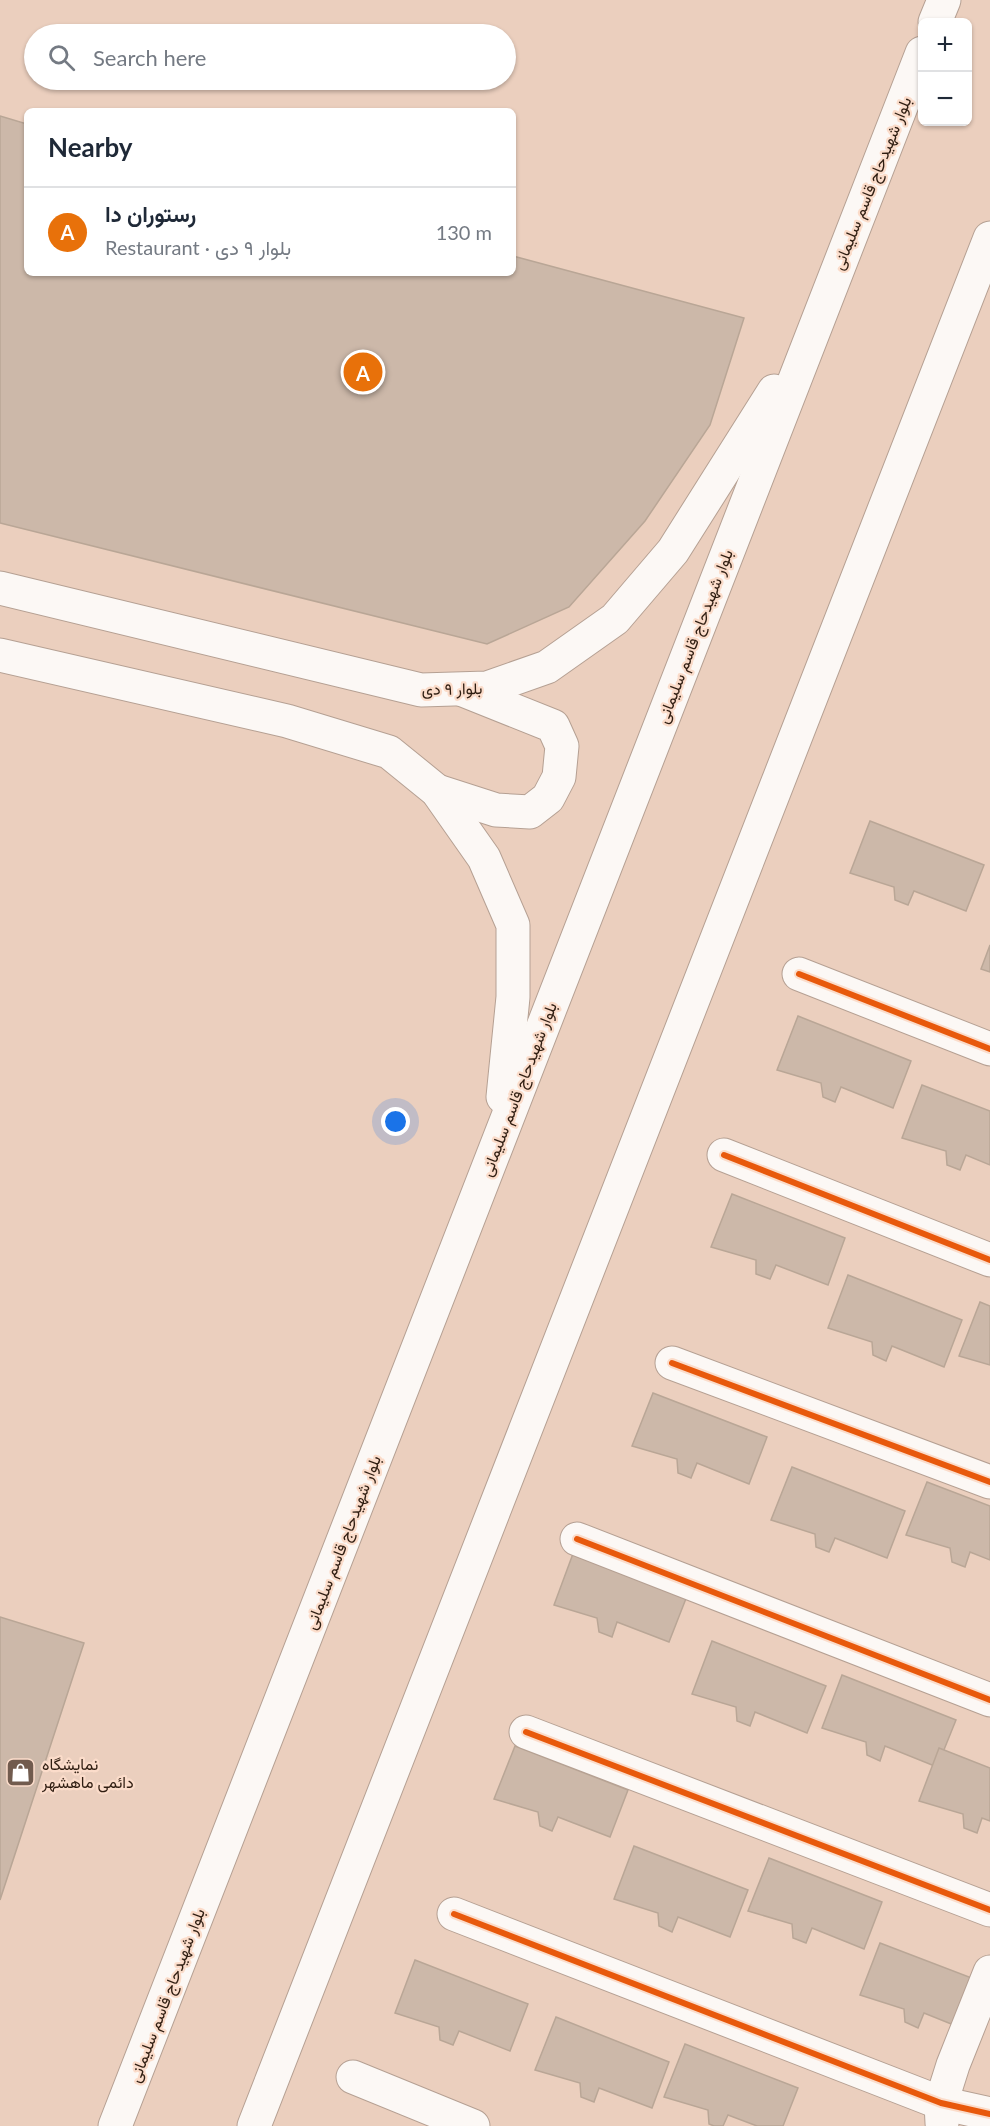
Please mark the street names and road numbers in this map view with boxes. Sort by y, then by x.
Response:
street label: بلوار شهیدحاج قاسم سلیمانی [828,94,917,273]
street label: بلوار شهیدحاج قاسم سلیمانی [652,546,739,727]
street label: بلوار ۹ دی [421,678,483,700]
street label: بلوار شهیدحاج قاسم سلیمانی [476,999,563,1180]
street label: بلوار شهیدحاج قاسم سلیمانی [300,1452,387,1633]
street label: بلوار شهیدحاج قاسم سلیمانی [124,1905,211,2086]

